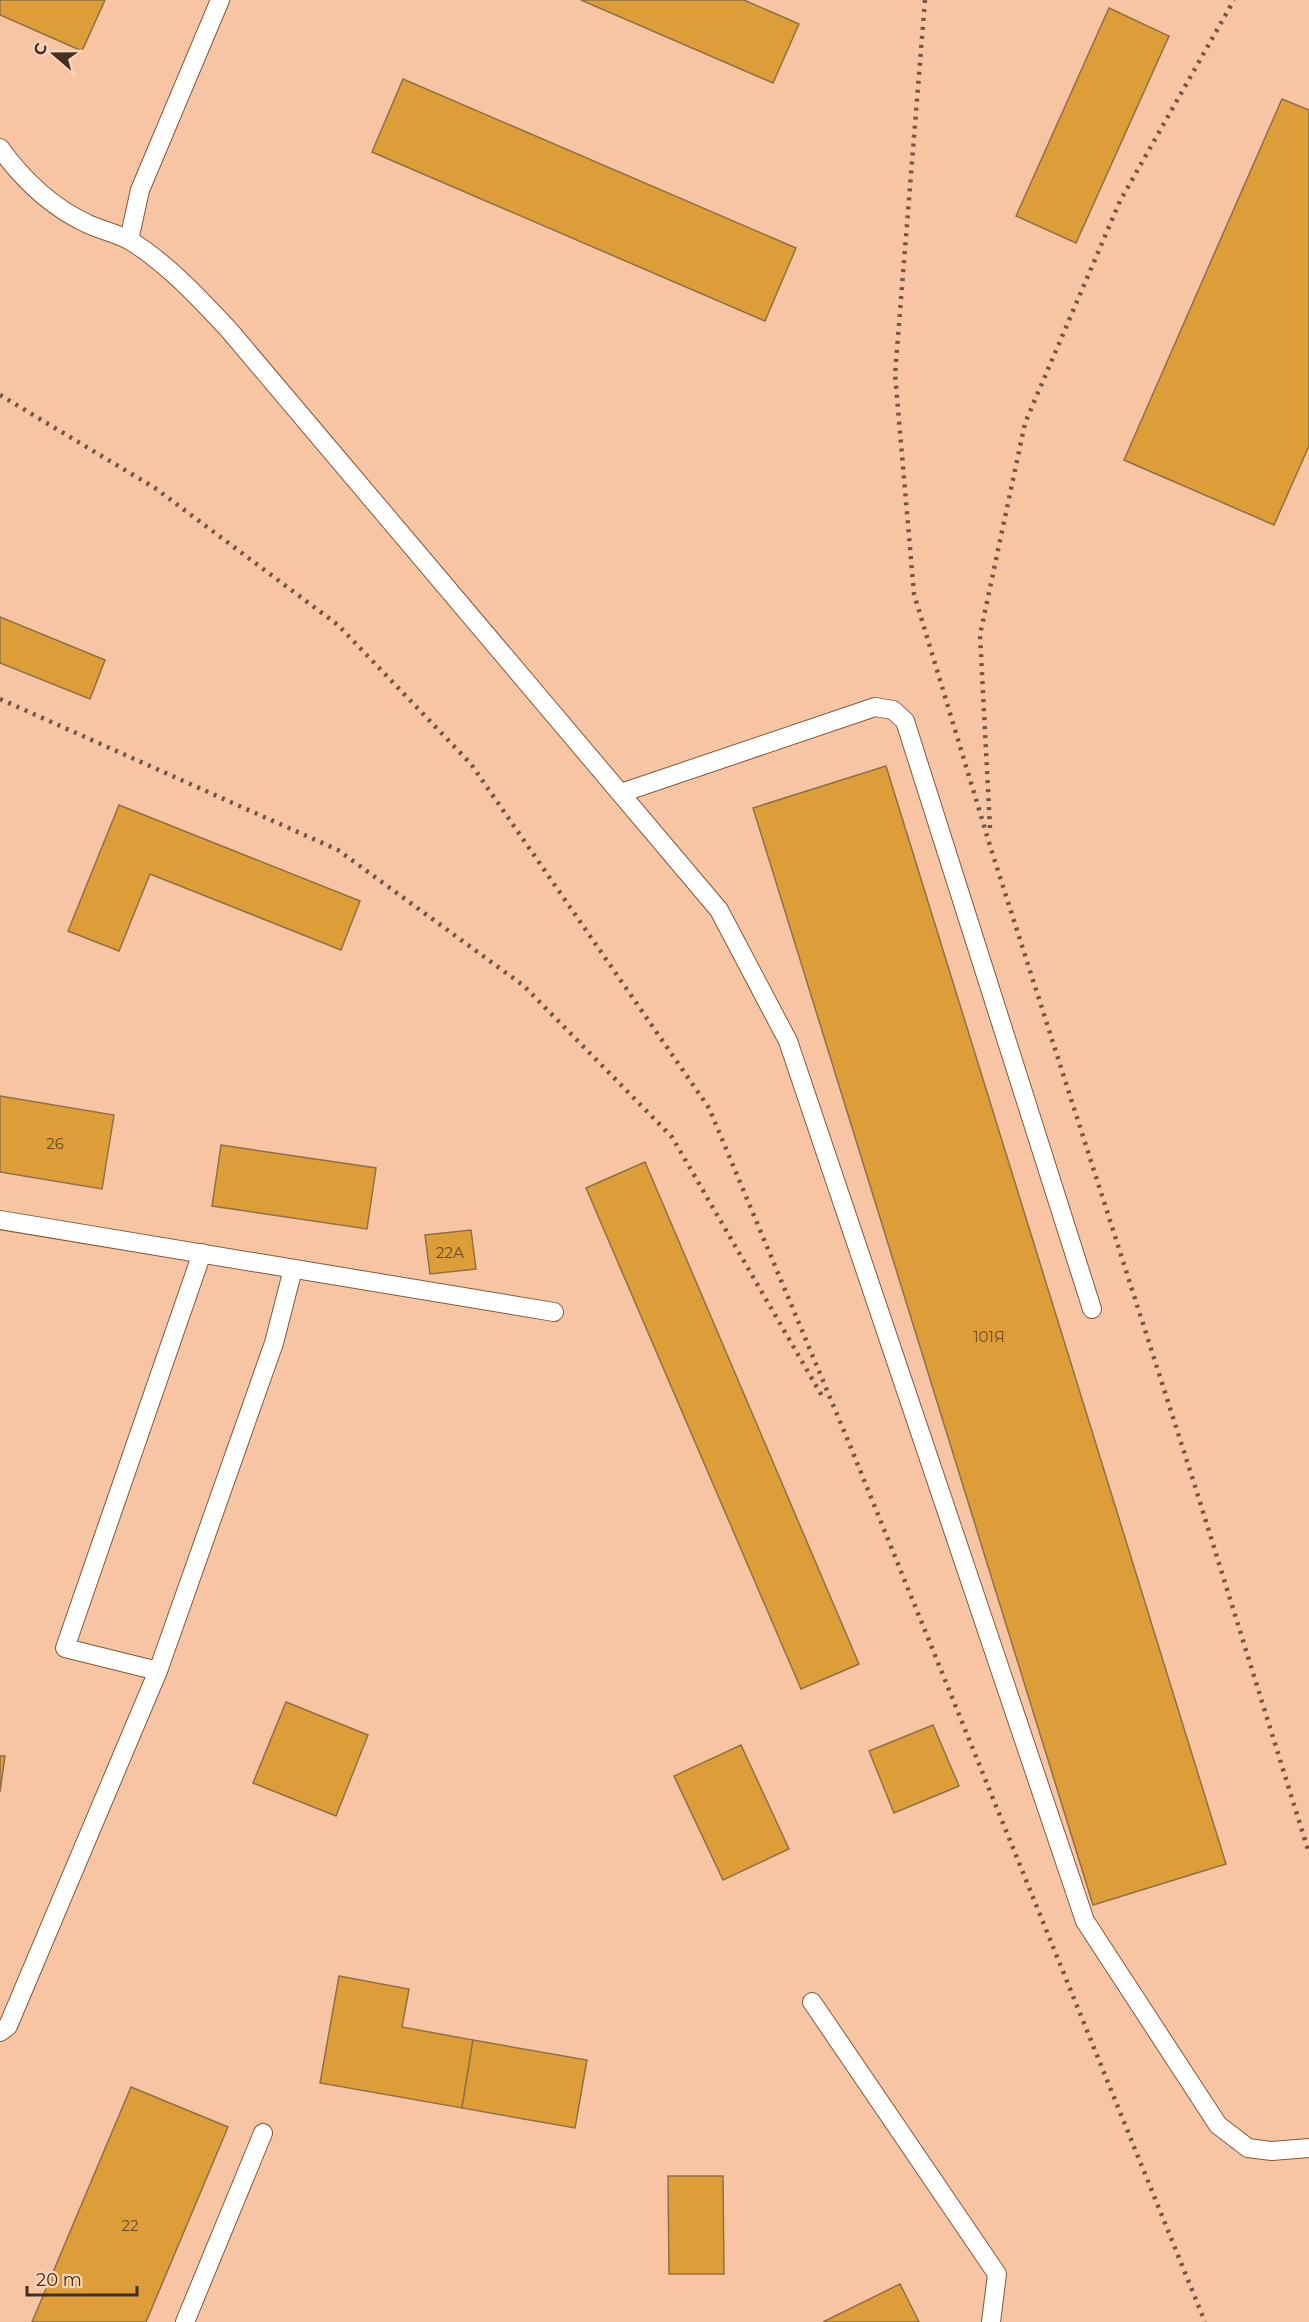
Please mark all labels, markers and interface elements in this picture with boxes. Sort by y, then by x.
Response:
north arrow [24,24,84,84]
text: С [29,40,51,58]
house number: 26 [46,1134,64,1153]
house number: 22А [436,1243,464,1262]
house number: 101Я [973,1327,1005,1346]
house number: 22 [121,2216,139,2235]
scale bar [27,2259,136,2297]
text: 20 m [36,2269,82,2291]

